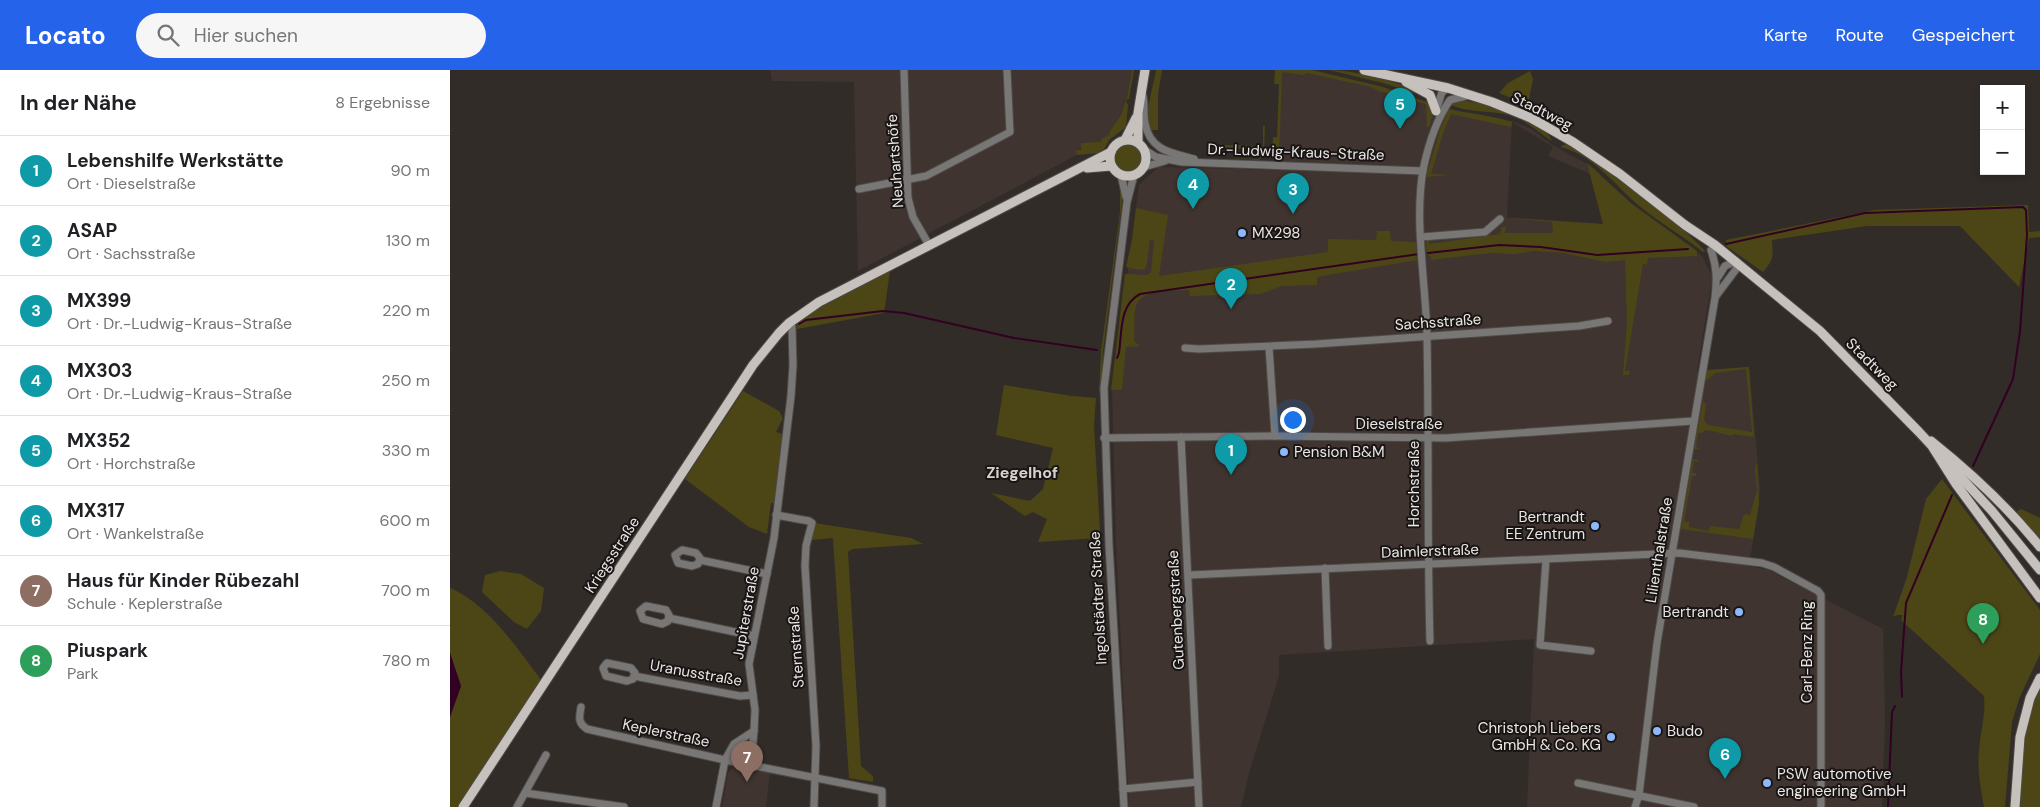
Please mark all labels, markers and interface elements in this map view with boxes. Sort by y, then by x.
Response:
search box [136,13,486,58]
text: Locato [25,20,106,51]
icon: search [154,21,182,49]
text: Hier suchen [194,23,298,48]
text: Karte [1764,23,1808,47]
text: Route [1836,23,1884,47]
text: Gespeichert [1912,23,2015,47]
map controls [1980,85,2025,175]
button: + [1980,85,2025,130]
street label: Stadtweg [1508,87,1576,135]
pin: 5 [1384,88,1416,129]
text: In der Nähe [20,89,137,117]
text: 8 Ergebnisse [335,92,430,113]
street label: Neuhartshöfe [882,113,908,209]
button: − [1980,130,2025,175]
street label: Dr.-Ludwig-Kraus-Straße [1207,139,1385,165]
text: Lebenshilfe Werkstätte [67,148,284,173]
text: 1 [33,160,39,181]
text: 90 m [390,160,430,181]
pin: 4 [1177,168,1209,209]
text: Ort · Dieselstraße [67,173,196,194]
pin: 3 [1277,173,1309,214]
text: ASAP [67,218,117,243]
place label: MX298 [1252,223,1300,243]
marker: MX298 [1236,227,1248,239]
text: 2 [31,230,41,251]
text: 130 m [386,230,430,251]
text: Ort · Sachsstraße [67,243,196,264]
pin: 2 [1215,268,1247,309]
text: MX399 [67,288,131,313]
text: 3 [31,300,41,321]
text: 220 m [382,300,430,321]
street label: Sachsstraße [1394,309,1482,335]
text: Ort · Dr.-Ludwig-Kraus-Straße [67,313,292,334]
street label: Stadtweg [1842,334,1902,394]
text: MX303 [67,358,132,383]
text: 4 [31,370,41,391]
text: 250 m [382,370,430,391]
text: Ort · Dr.-Ludwig-Kraus-Straße [67,383,292,404]
your location [1280,407,1306,433]
street label: Dieselstraße [1356,414,1442,434]
text: MX352 [67,428,130,453]
pin: 1 [1215,434,1247,475]
text: 5 [31,440,41,461]
text: 330 m [382,440,430,461]
street label: Horchstraße [1404,441,1424,527]
place label: Pension B&M [1294,442,1385,462]
marker: Pension B&M [1278,446,1290,458]
text: Ort · Horchstraße [67,453,196,474]
district label: Ziegelhof [986,462,1058,483]
street label: Lilienthalstraße [1641,496,1677,604]
text: MX317 [67,498,125,523]
place label: Bertrandt EE Zentrum [1505,507,1585,544]
text: 6 [31,510,41,531]
text: 600 m [380,510,430,531]
street label: Kriegsstraße [580,513,644,597]
marker: Bertrandt EE Zentrum [1589,520,1601,532]
text: Ort · Wankelstraße [67,523,204,544]
street label: Ingolstädter Straße [1085,531,1111,665]
street label: Daimlerstraße [1381,539,1479,563]
street label: Gutenbergstraße [1163,550,1189,670]
street label: Jupiterstraße [728,565,764,661]
text: Haus für Kinder Rübezahl [67,568,299,593]
text: 7 [32,580,40,601]
text: 700 m [381,580,430,601]
text: Schule · Keplerstraße [67,593,223,614]
street label: Carl-Benz Ring [1797,601,1817,703]
place label: Bertrandt [1662,602,1729,622]
pin: 8 [1967,603,1999,644]
street label: Sternstraße [783,605,809,689]
marker: Bertrandt [1733,606,1745,618]
text: Piuspark [67,638,148,663]
text: 8 [31,650,41,671]
text: 780 m [383,650,430,671]
street label: Uranusstraße [648,655,744,691]
text: Park [67,663,99,684]
street label: Keplerstraße [621,714,711,752]
place label: Christoph Liebers GmbH & Co. KG [1478,718,1601,755]
place label: Budo [1667,721,1703,741]
marker: Budo [1651,725,1663,737]
marker: Christoph Liebers GmbH & Co. KG [1605,731,1617,743]
pin: 6 [1709,738,1741,779]
pin: 7 [731,741,763,782]
place label: PSW automotive engineering GmbH [1777,764,1906,801]
marker: PSW automotive engineering GmbH [1761,777,1773,789]

